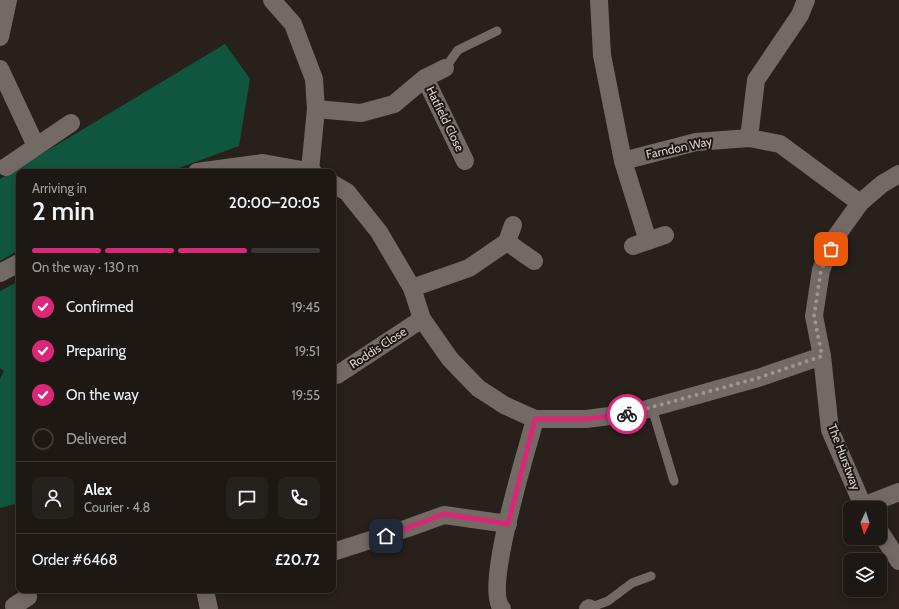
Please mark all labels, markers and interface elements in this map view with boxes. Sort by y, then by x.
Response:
street label: Hatfield Close [423,84,468,154]
street label: Farndon Way [645,133,713,162]
text: Arriving in [32,180,87,196]
text: 20:00–20:05 [229,194,320,212]
text: 2 min [32,195,95,227]
pin [814,232,848,266]
icon: bag [820,238,842,260]
text: On the way · 130 m [32,259,139,275]
icon: check [32,296,54,318]
text: Confirmed [66,298,134,316]
text: 19:45 [291,299,320,315]
street label: Roddis Close [346,324,409,372]
icon: check [32,340,54,362]
text: Preparing [66,342,126,360]
text: 19:51 [294,343,320,359]
icon: check [32,384,54,406]
text: On the way [66,386,139,404]
text: 19:55 [292,387,320,403]
courier [607,394,647,434]
icon: bike [616,403,638,425]
street label: The Hurstway [825,422,864,492]
text: Delivered [66,430,127,448]
button: person [32,477,74,519]
button: chat [226,477,268,519]
button: phone [278,477,320,519]
text: Alex [84,481,112,499]
text: Courier · 4.8 [84,499,150,515]
north arrow [843,501,887,545]
map controls [843,501,887,597]
pin [369,519,403,553]
icon: home [375,525,397,547]
text: Order #6468 [32,551,117,569]
text: £20.72 [275,551,320,569]
button: layers [843,553,887,597]

